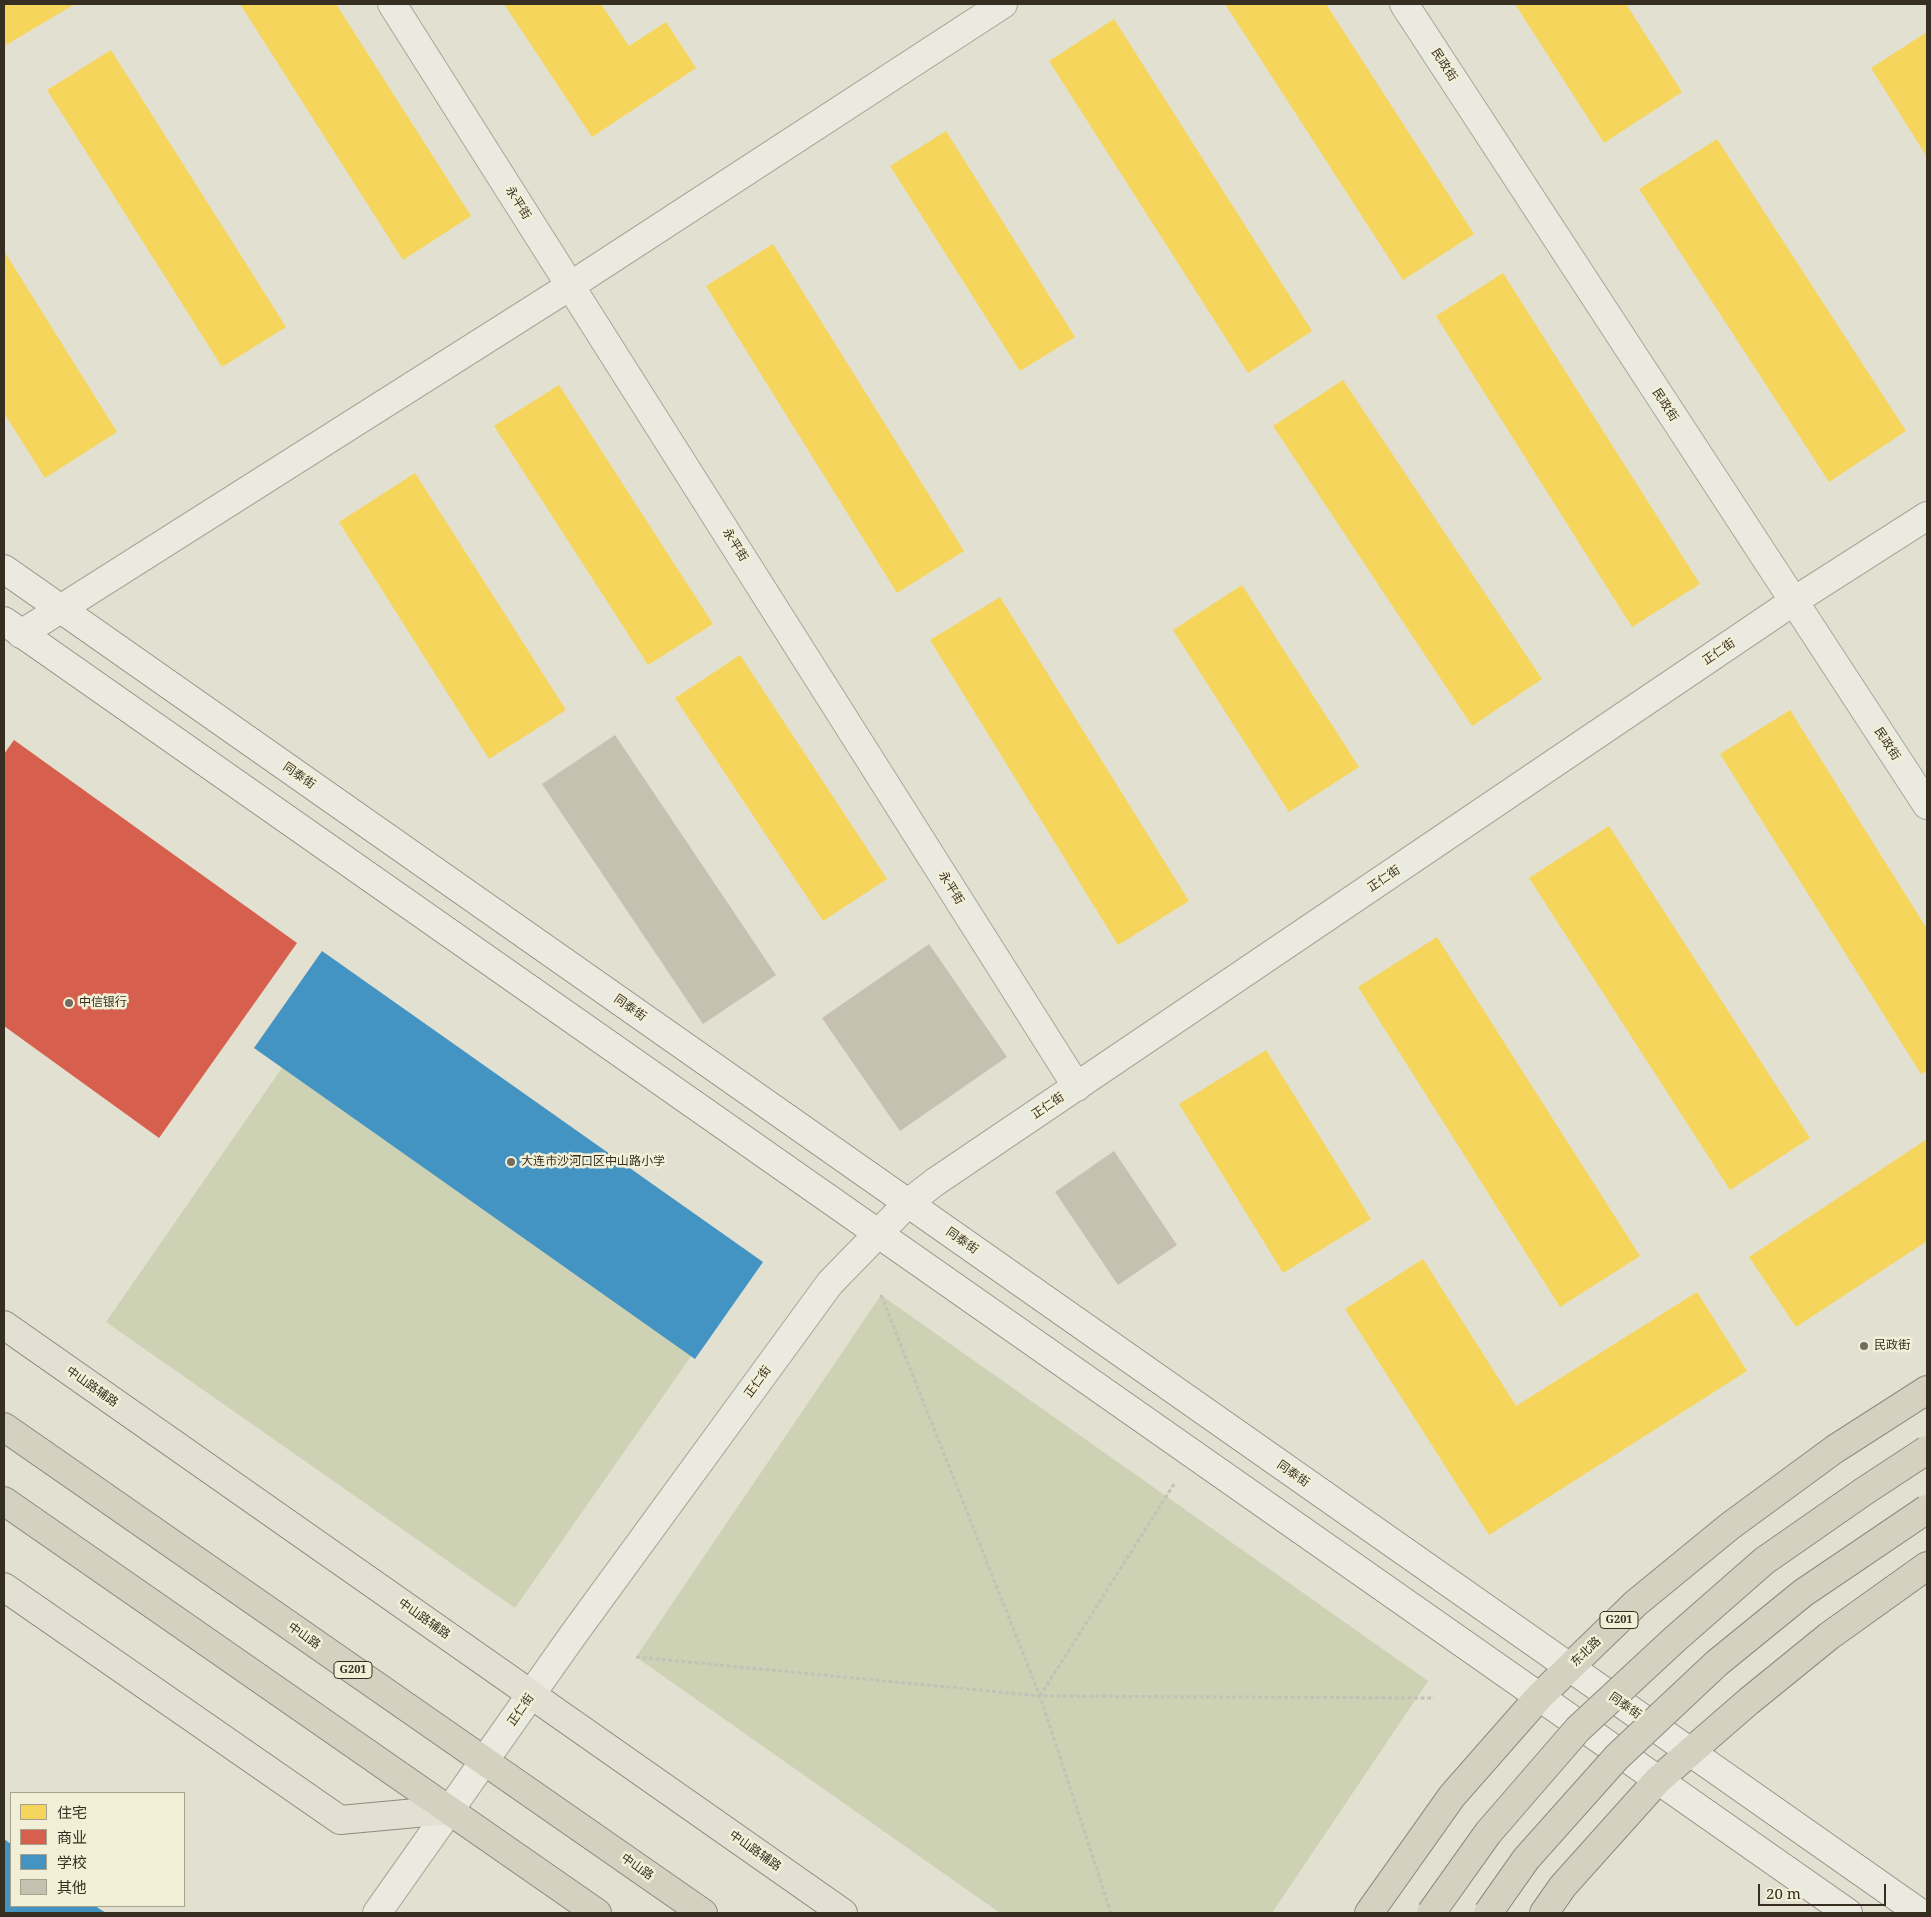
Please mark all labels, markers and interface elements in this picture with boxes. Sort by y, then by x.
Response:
street label: 民政街 [1428,46,1460,84]
street label: 永平街 [502,184,534,222]
street label: 民政街 [1649,386,1681,424]
street label: 永平街 [719,526,751,564]
street label: 正仁街 [1700,636,1738,668]
street label: 民政街 [1871,725,1903,763]
street label: 同泰街 [280,760,318,792]
street label: 正仁街 [1365,863,1403,895]
street label: 永平街 [935,869,967,907]
street label: 同泰街 [611,992,649,1024]
place label: 中信银行 [79,996,127,1010]
marker: 中信银行 [63,997,75,1009]
street label: 正仁街 [1029,1090,1067,1122]
place label: 大连市沙河口区中山路小学 [521,1155,665,1169]
marker: 大连市沙河口区中山路小学 [505,1156,517,1168]
street label: 同泰街 [943,1225,981,1257]
place label: 民政街 [1874,1339,1910,1353]
marker: 民政街 [1858,1340,1870,1352]
street label: 正仁街 [742,1363,774,1401]
street label: 中山路辅路 [63,1364,121,1410]
street label: 同泰街 [1274,1458,1312,1490]
street label: 中山路辅路 [395,1596,453,1642]
road number: G201 [1600,1612,1638,1628]
street label: 中山路 [285,1620,323,1652]
street label: 东北路 [1568,1634,1604,1670]
road number: G201 [334,1662,372,1678]
street label: 同泰街 [1606,1690,1644,1722]
street label: 正仁街 [505,1691,537,1729]
legend [10,1792,185,1907]
text: 住宅 [57,1802,87,1822]
text: 商业 [57,1827,87,1847]
street label: 中山路辅路 [726,1828,784,1874]
street label: 中山路 [618,1851,656,1883]
text: 学校 [57,1852,87,1872]
scale bar [1761,1874,1888,1906]
text: 其他 [57,1877,87,1897]
text: 20 m [1766,1883,1801,1903]

